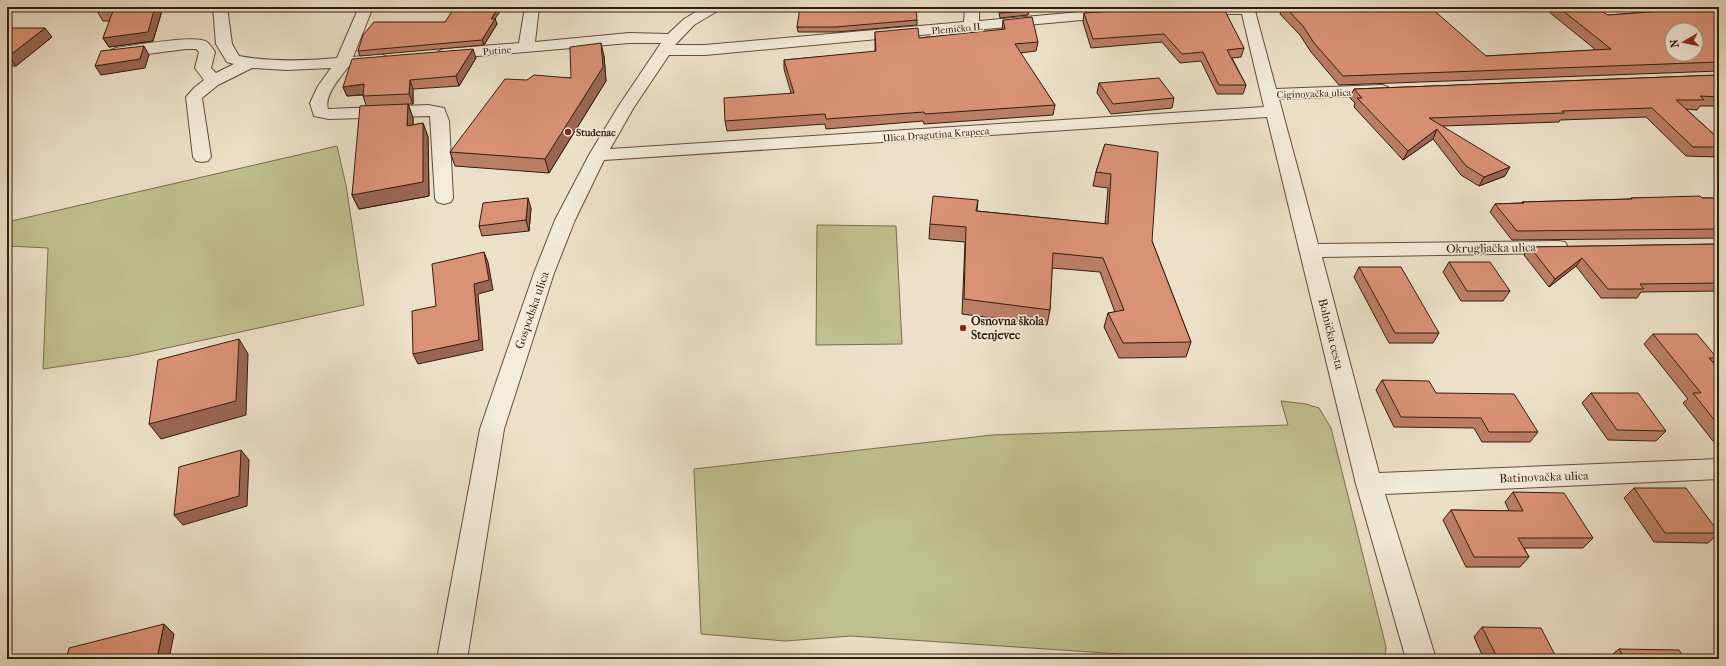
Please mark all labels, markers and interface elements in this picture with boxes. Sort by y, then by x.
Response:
street label: Plemičko II. [931,21,983,37]
north arrow [1664,22,1704,62]
text: N [1667,38,1682,49]
street label: Putine [482,44,512,58]
street label: Ciginovačka ulica [1276,87,1352,101]
street label: Ulica Dragutina Krapeca [882,125,990,145]
marker: Studenac [563,127,573,137]
place label: Studenac [576,127,616,139]
street label: Okrugljačka ulica [1446,240,1537,256]
street label: Gospodska ulica [512,269,552,351]
street label: Bolnička cesta [1315,297,1347,371]
place label: Osnovna škola Stenjevec [971,314,1045,342]
marker: Osnovna škola Stenjevec [958,323,968,333]
street label: Batinovačka ulica [1499,468,1589,486]

